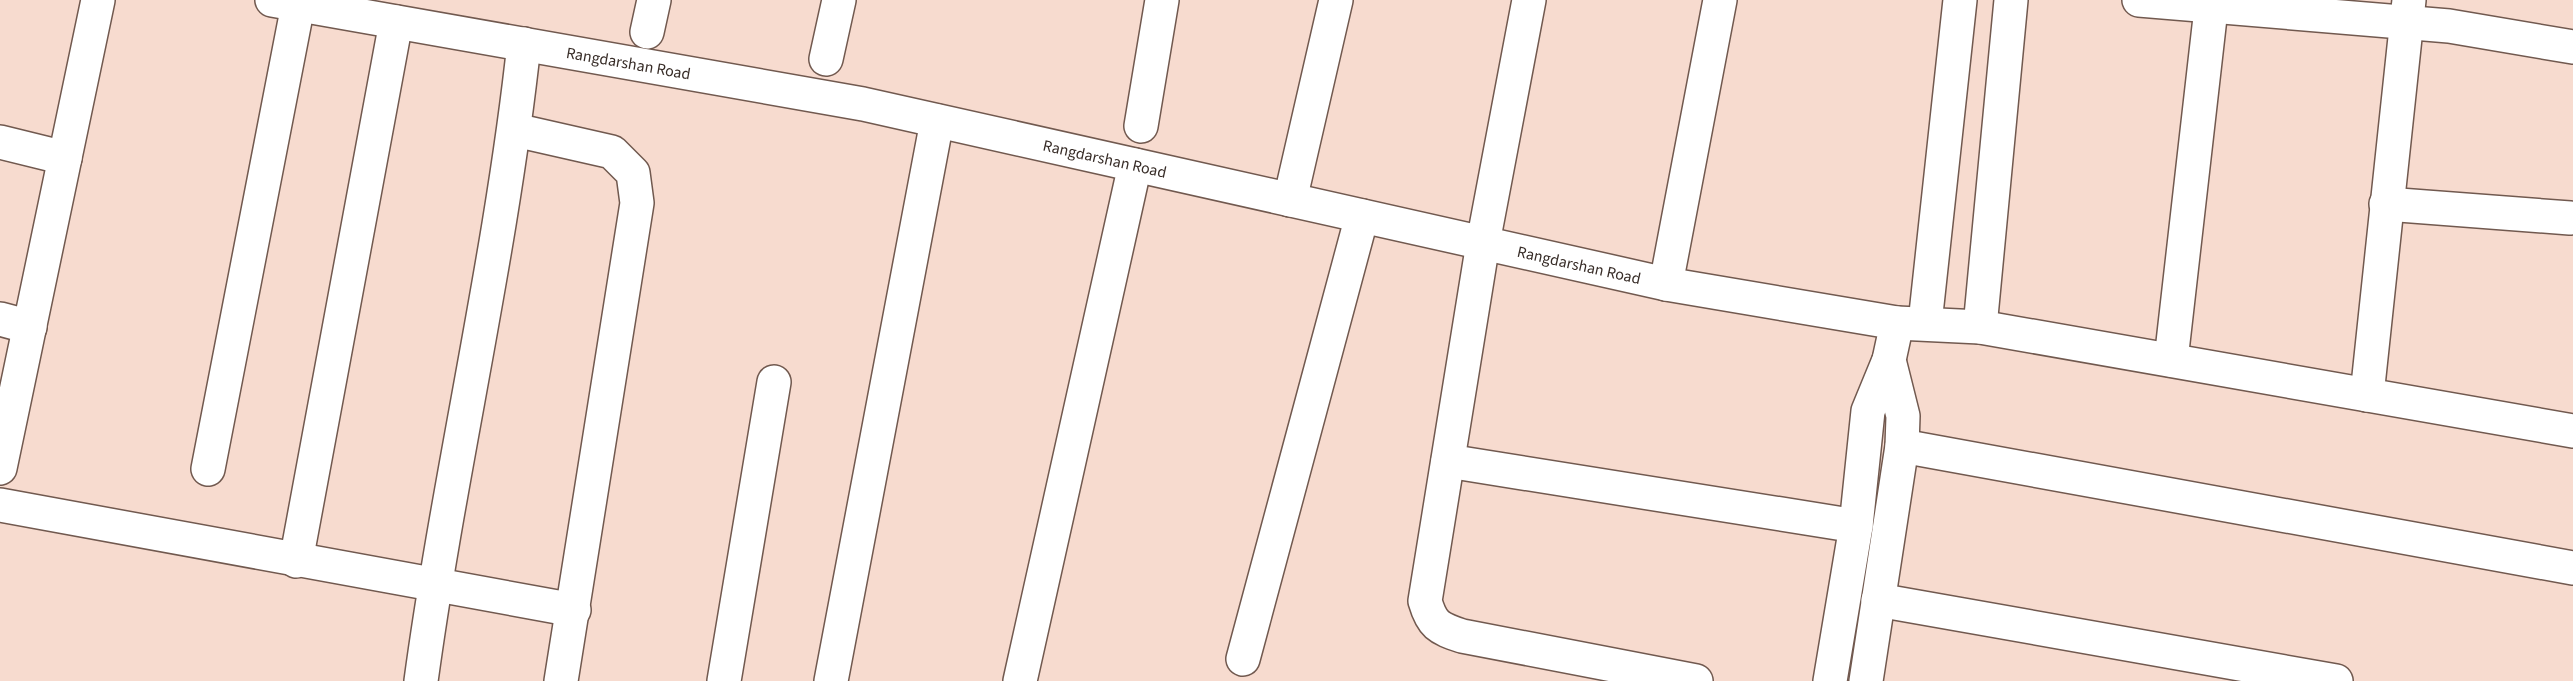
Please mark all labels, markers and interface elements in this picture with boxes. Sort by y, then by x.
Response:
street label: Rangdarshan Road [564,42,692,85]
street label: Rangdarshan Road [1041,135,1169,184]
street label: Rangdarshan Road [1515,241,1643,290]

